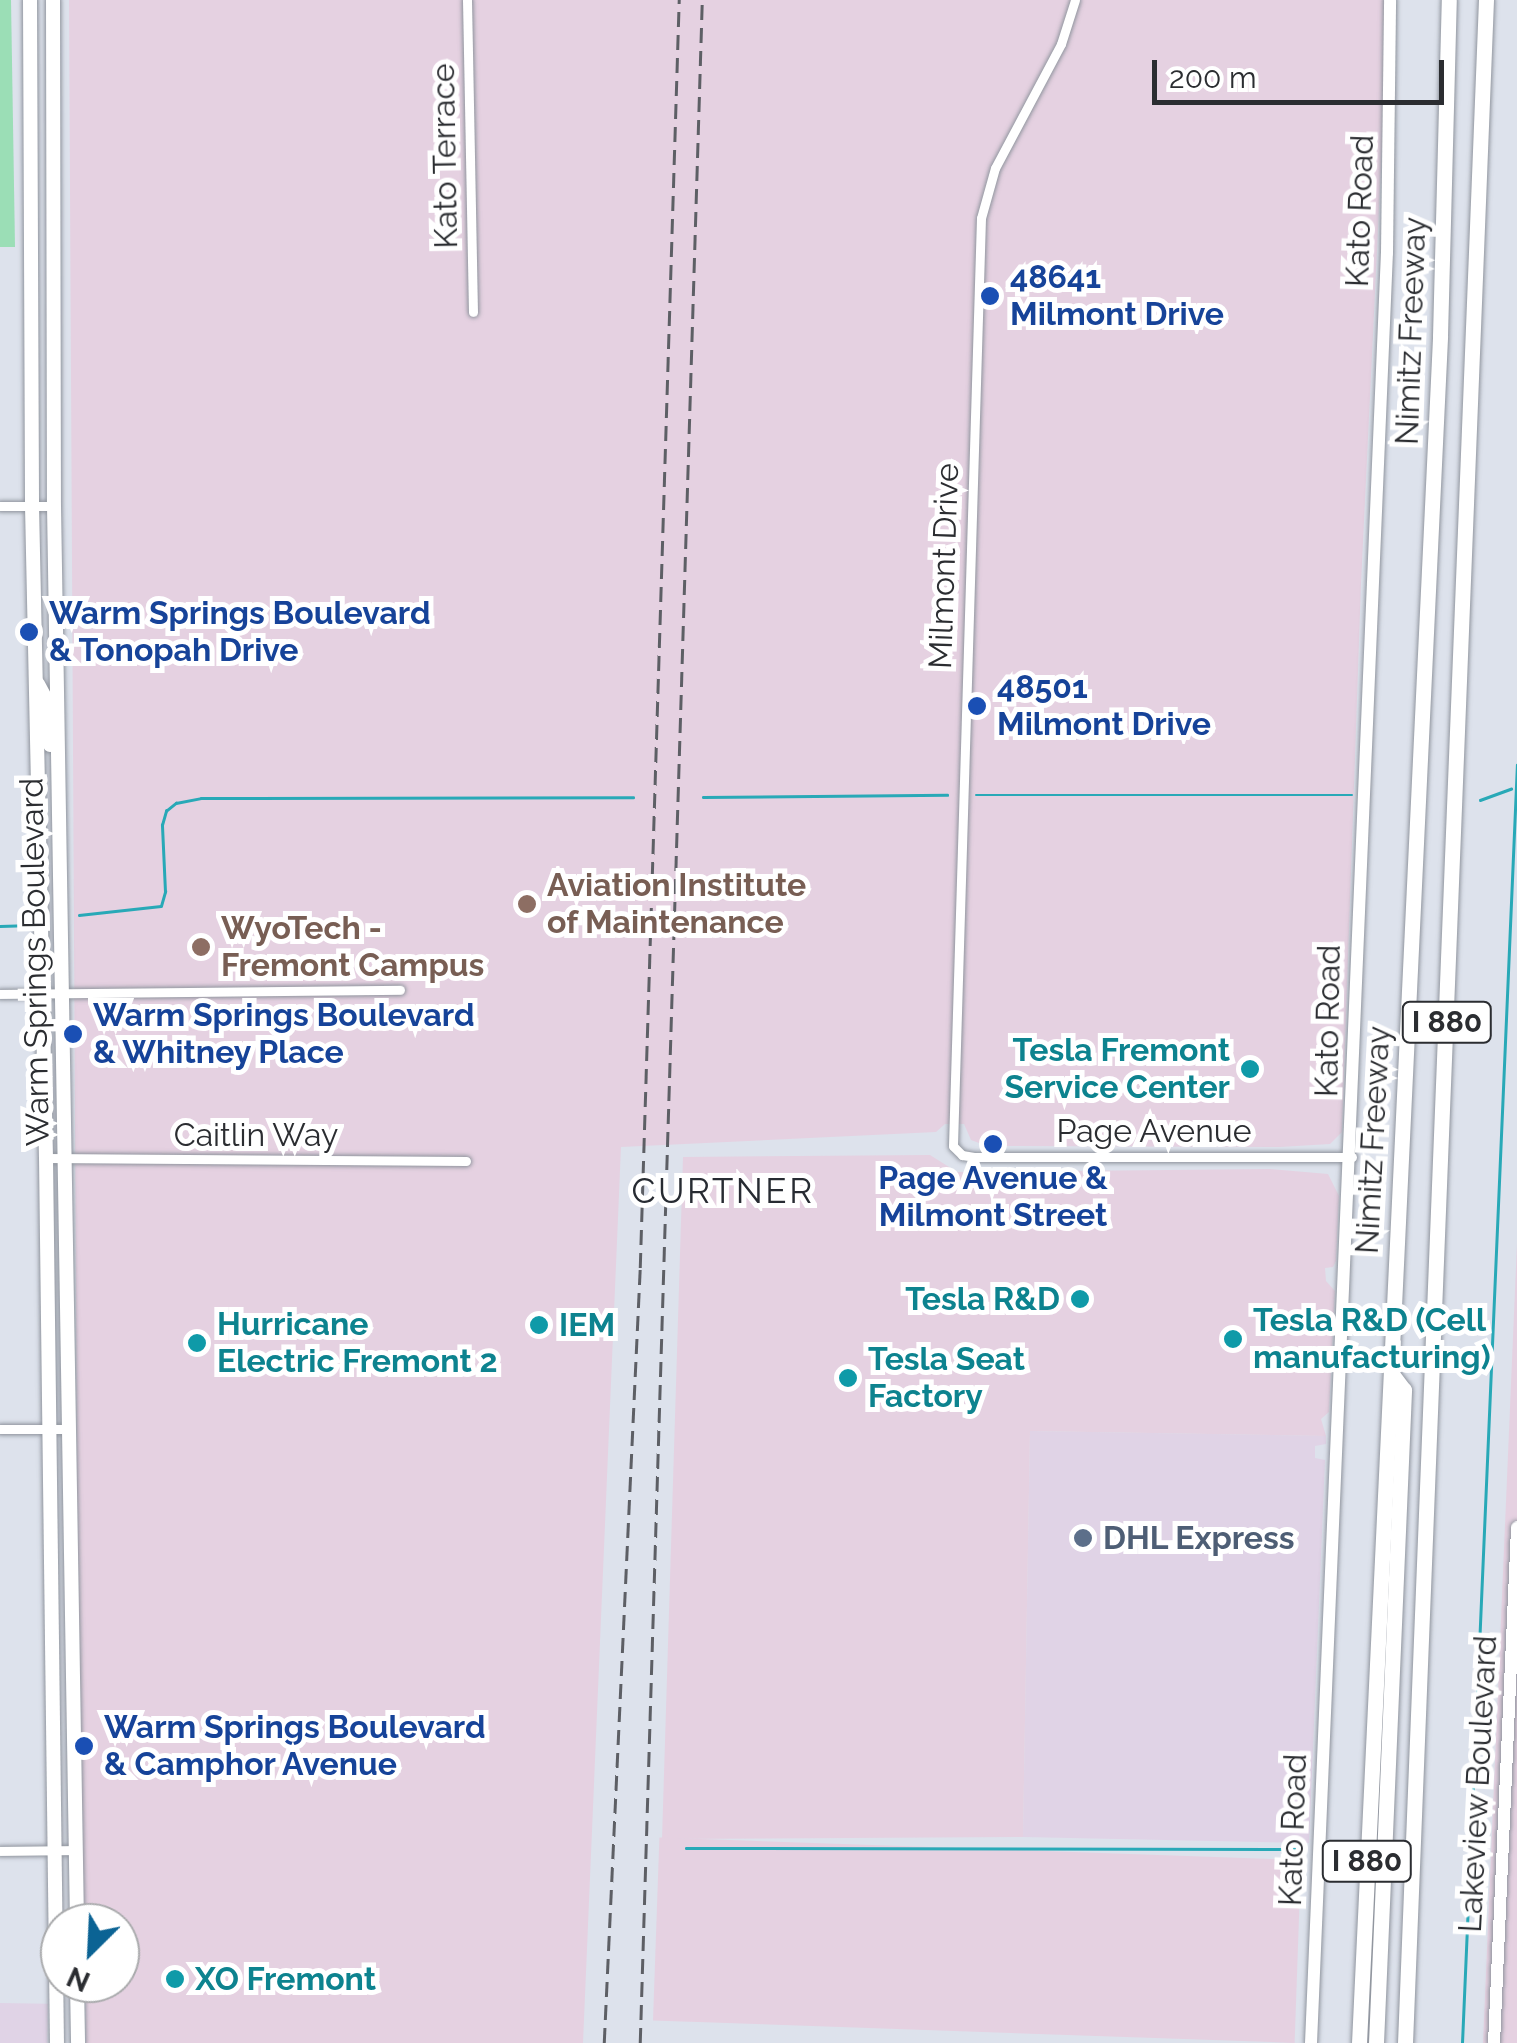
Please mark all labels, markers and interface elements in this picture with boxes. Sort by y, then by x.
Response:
scale bar [1157,40,1450,102]
text: 200 m [1169,60,1257,95]
street label: Kato Terrace [424,63,466,249]
street label: Kato Road [1338,134,1382,288]
street label: Nimitz Freeway [1388,216,1434,446]
place label: 48641 Milmont Drive [1010,259,1224,334]
marker: 48641 Milmont Drive [979,285,1001,307]
street label: Milmont Drive [921,462,967,670]
place label: Warm Springs Boulevard & Tonopah Drive [49,595,431,670]
marker: Warm Springs Boulevard & Tonopah Drive [18,621,40,643]
place label: 48501 Milmont Drive [997,669,1211,744]
marker: 48501 Milmont Drive [966,695,988,717]
street label: Warm Springs Boulevard [13,777,57,1147]
place label: Aviation Institute of Maintenance [547,867,806,942]
marker: Aviation Institute of Maintenance [516,893,538,915]
place label: WyoTech - Fremont Campus [221,910,484,985]
marker: WyoTech - Fremont Campus [190,936,212,958]
street label: Kato Road [1307,945,1349,1097]
place label: Warm Springs Boulevard & Whitney Place [93,997,475,1072]
road number: I 880 [1400,997,1494,1047]
marker: Warm Springs Boulevard & Whitney Place [62,1023,84,1045]
street label: Nimitz Freeway [1348,1025,1398,1255]
place label: Tesla Fremont Service Center [1004,1032,1230,1107]
marker: Tesla Fremont Service Center [1239,1058,1261,1080]
street label: Page Avenue [1056,1112,1252,1150]
street label: Caitlin Way [173,1116,339,1154]
marker: Page Avenue & Milmont Street [982,1133,1004,1155]
place label: Page Avenue & Milmont Street [878,1160,1108,1235]
district label: CURTNER [631,1170,815,1212]
place label: Tesla R&D [905,1280,1060,1318]
marker: Tesla R&D [1069,1288,1091,1310]
place label: Tesla R&D (Cell manufacturing) [1253,1302,1491,1377]
place label: Hurricane Electric Fremont 2 [217,1306,497,1381]
place label: IEM [559,1306,615,1344]
marker: IEM [528,1314,550,1336]
marker: Tesla R&D (Cell manufacturing) [1222,1328,1244,1350]
marker: Hurricane Electric Fremont 2 [186,1332,208,1354]
place label: Tesla Seat Factory [868,1341,1025,1416]
marker: Tesla Seat Factory [837,1367,859,1389]
place label: DHL Express [1103,1519,1296,1557]
marker: DHL Express [1072,1527,1094,1549]
street label: Lakeview Boulevard [1451,1634,1505,1934]
place label: Warm Springs Boulevard & Camphor Avenue [104,1709,486,1784]
marker: Warm Springs Boulevard & Camphor Avenue [73,1735,95,1757]
street label: Kato Road [1271,1753,1315,1907]
road number: I 880 [1320,1836,1414,1886]
north arrow [40,1903,140,2003]
text: N [62,1960,95,1998]
place label: XO Fremont [195,1960,376,1998]
marker: XO Fremont [164,1968,186,1990]

